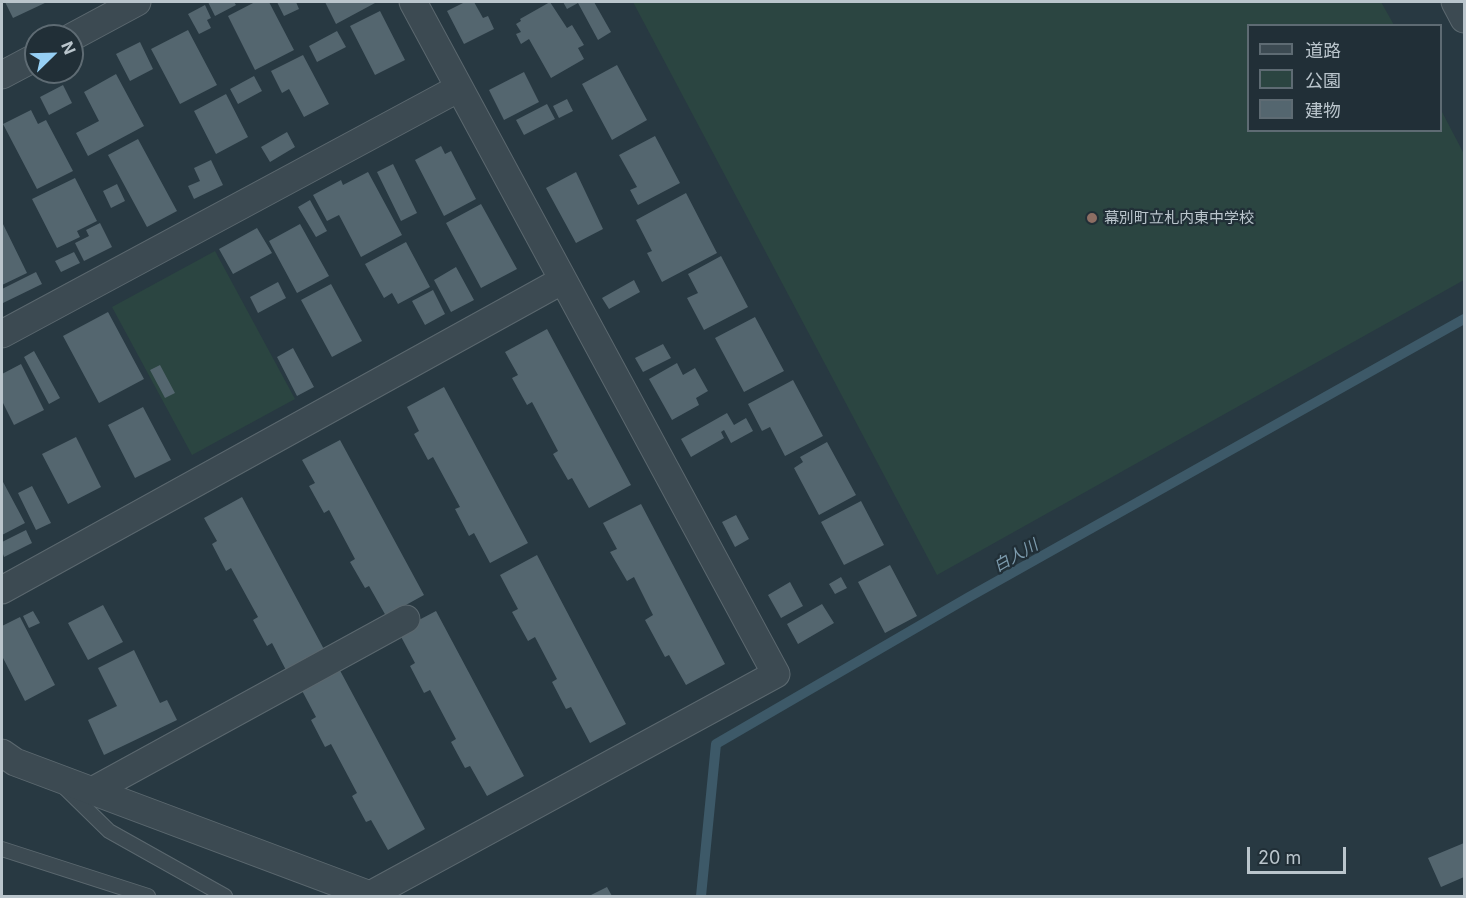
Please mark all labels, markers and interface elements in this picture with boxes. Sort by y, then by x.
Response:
north arrow [24,24,84,84]
legend [1247,24,1442,132]
text: N [57,38,80,57]
text: 道路 [1305,40,1341,61]
text: 公園 [1305,70,1341,91]
text: 建物 [1305,100,1341,121]
place label: 幕別町立札内東中学校 [1104,209,1254,227]
marker: 幕別町立札内東中学校 [1085,211,1099,225]
water label: 白人川 [990,536,1042,576]
scale bar [1250,835,1349,873]
text: 20 m [1258,847,1301,868]

